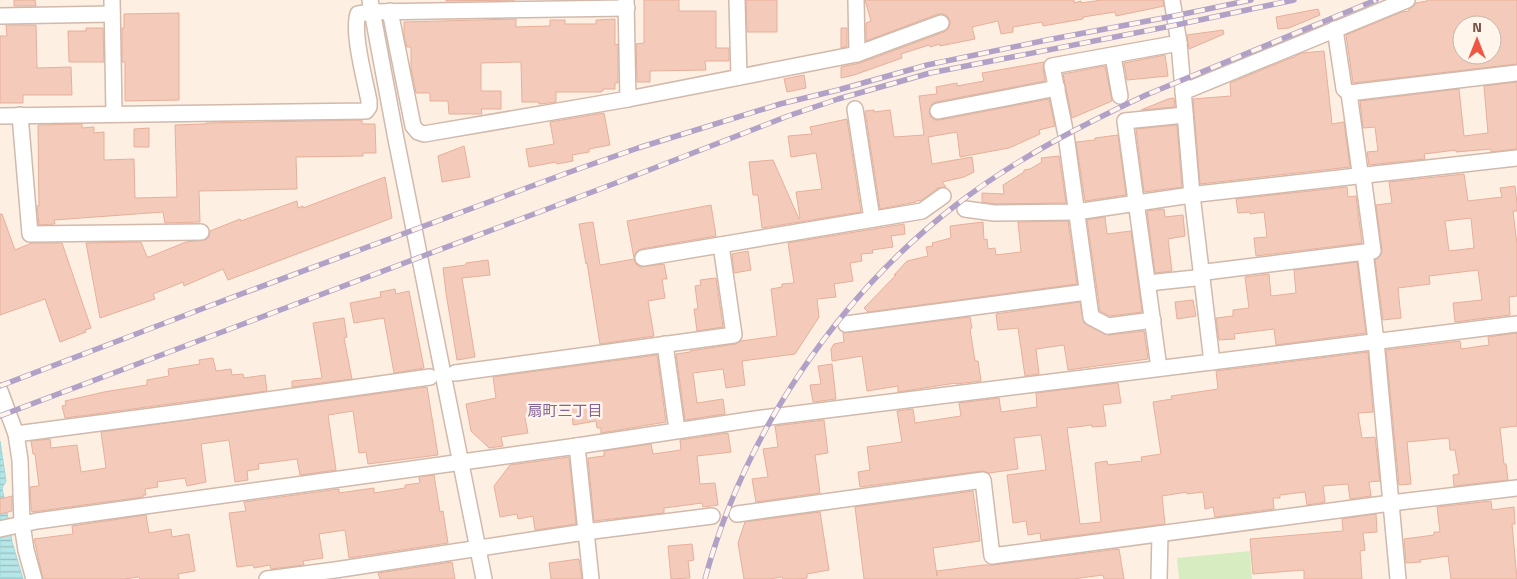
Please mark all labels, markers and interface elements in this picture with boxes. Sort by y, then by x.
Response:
north arrow [1452,15,1502,65]
text: N [1472,16,1482,37]
district label: 扇町三丁目 [527,399,603,422]

